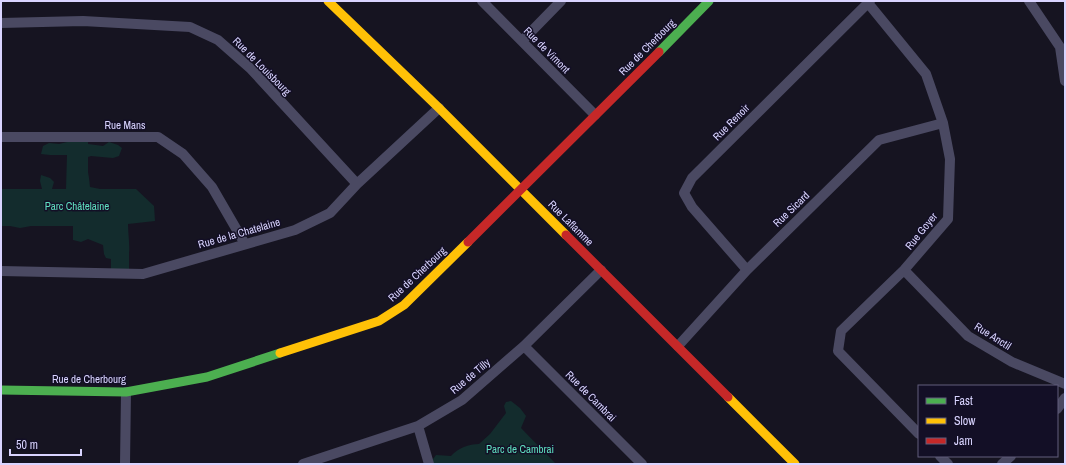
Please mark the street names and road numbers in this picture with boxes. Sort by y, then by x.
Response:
street label: Rue de Cherbourg [616,16,678,78]
street label: Rue de Vimont [521,24,574,77]
street label: Rue de Louisbourg [230,34,294,98]
street label: Rue Renoir [710,101,752,143]
street label: Rue Mans [104,118,146,132]
street label: Rue Sicard [770,188,812,230]
street label: Rue Laflamme [545,197,597,249]
street label: Rue Goyer [902,210,940,252]
street label: Rue de la Chatelaine [196,215,282,251]
street label: Rue de Cherbourg [385,244,449,304]
street label: Rue Anctil [972,319,1014,353]
street label: Rue de Tilly [447,355,493,397]
street label: Rue de Cambrai [563,368,619,424]
street label: Rue de Cherbourg [52,372,126,386]

